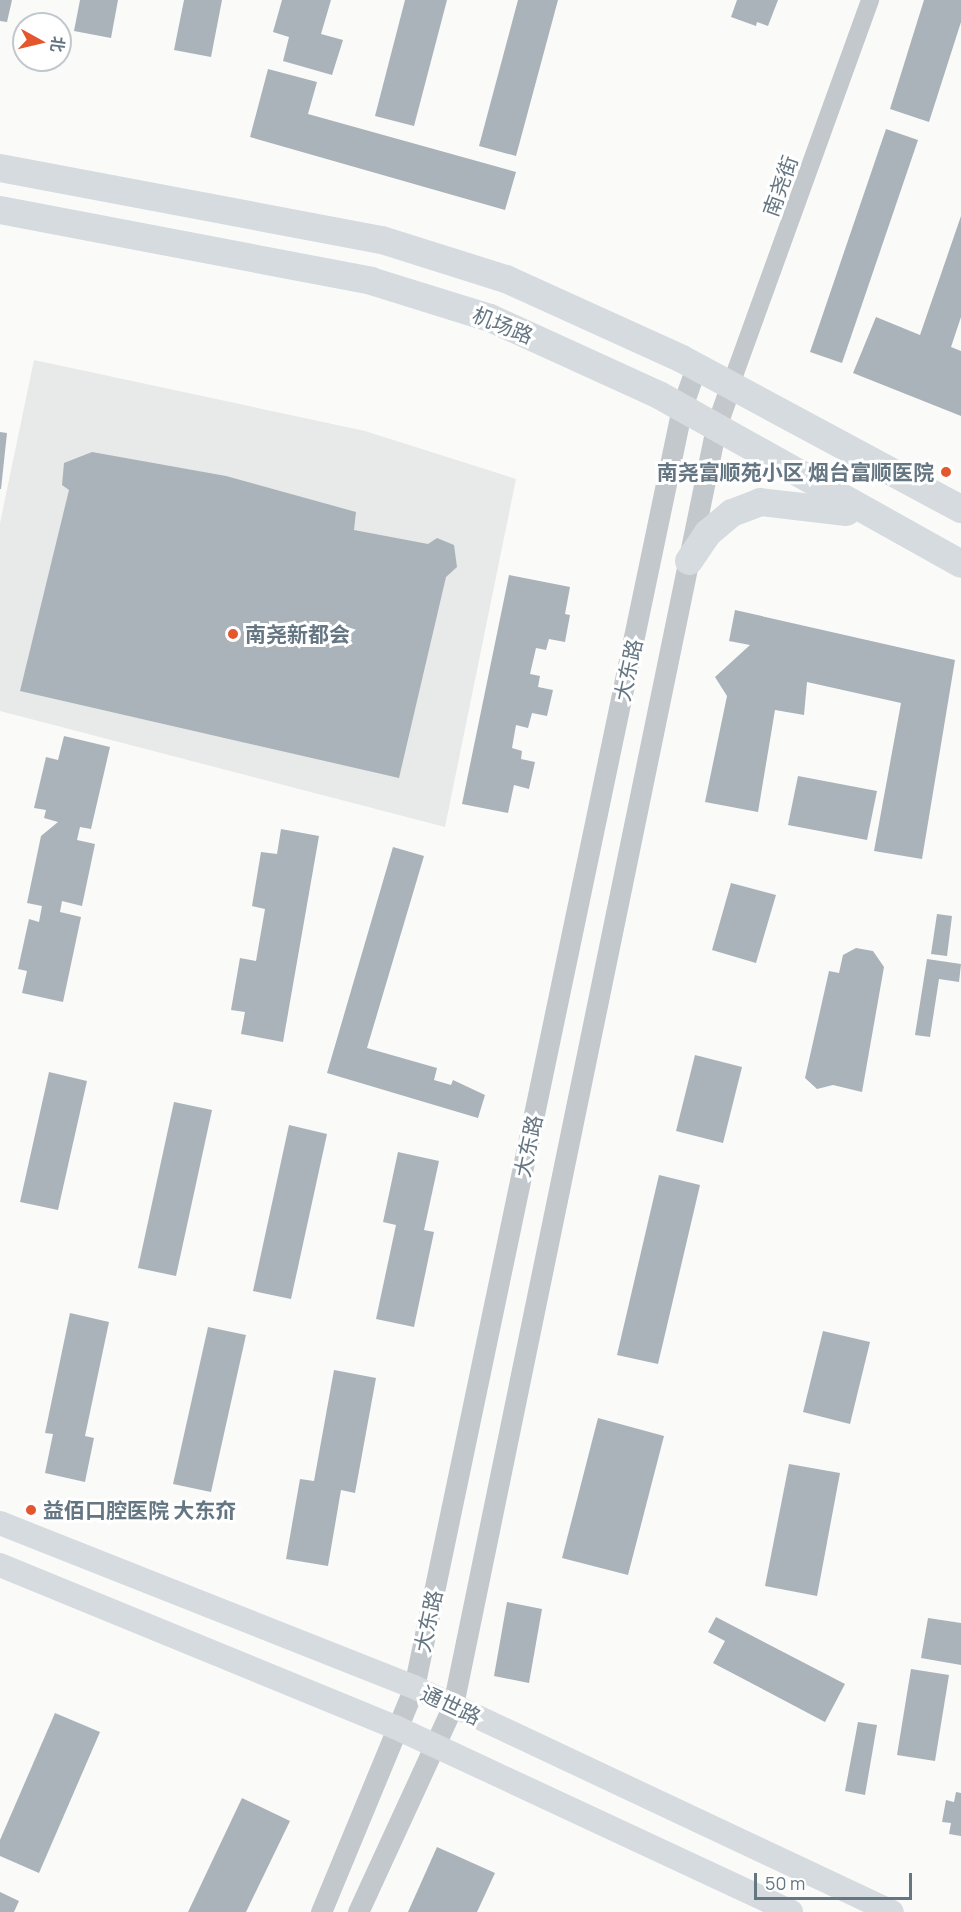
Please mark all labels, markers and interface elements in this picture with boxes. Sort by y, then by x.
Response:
north arrow [12,12,72,72]
text: 北 [46,35,70,54]
street label: 南尧街 [757,152,803,220]
street label: 机场路 [469,302,537,348]
place label: 南尧富顺苑小区 烟台富顺医院 [657,459,934,485]
marker: 南尧富顺苑小区 烟台富顺医院 [939,465,953,479]
place label: 南尧新都会 [245,621,350,647]
marker: 南尧新都会 [226,627,240,641]
street label: 大东路 [609,637,647,703]
street label: 大东路 [509,1113,547,1179]
place label: 益佰口腔医院 大东夼 [43,1497,236,1523]
marker: 益佰口腔医院 大东夼 [24,1503,38,1517]
street label: 大东路 [409,1588,447,1654]
street label: 通世路 [417,1680,485,1730]
scale bar [757,1861,914,1899]
text: 50 m [765,1871,805,1895]

